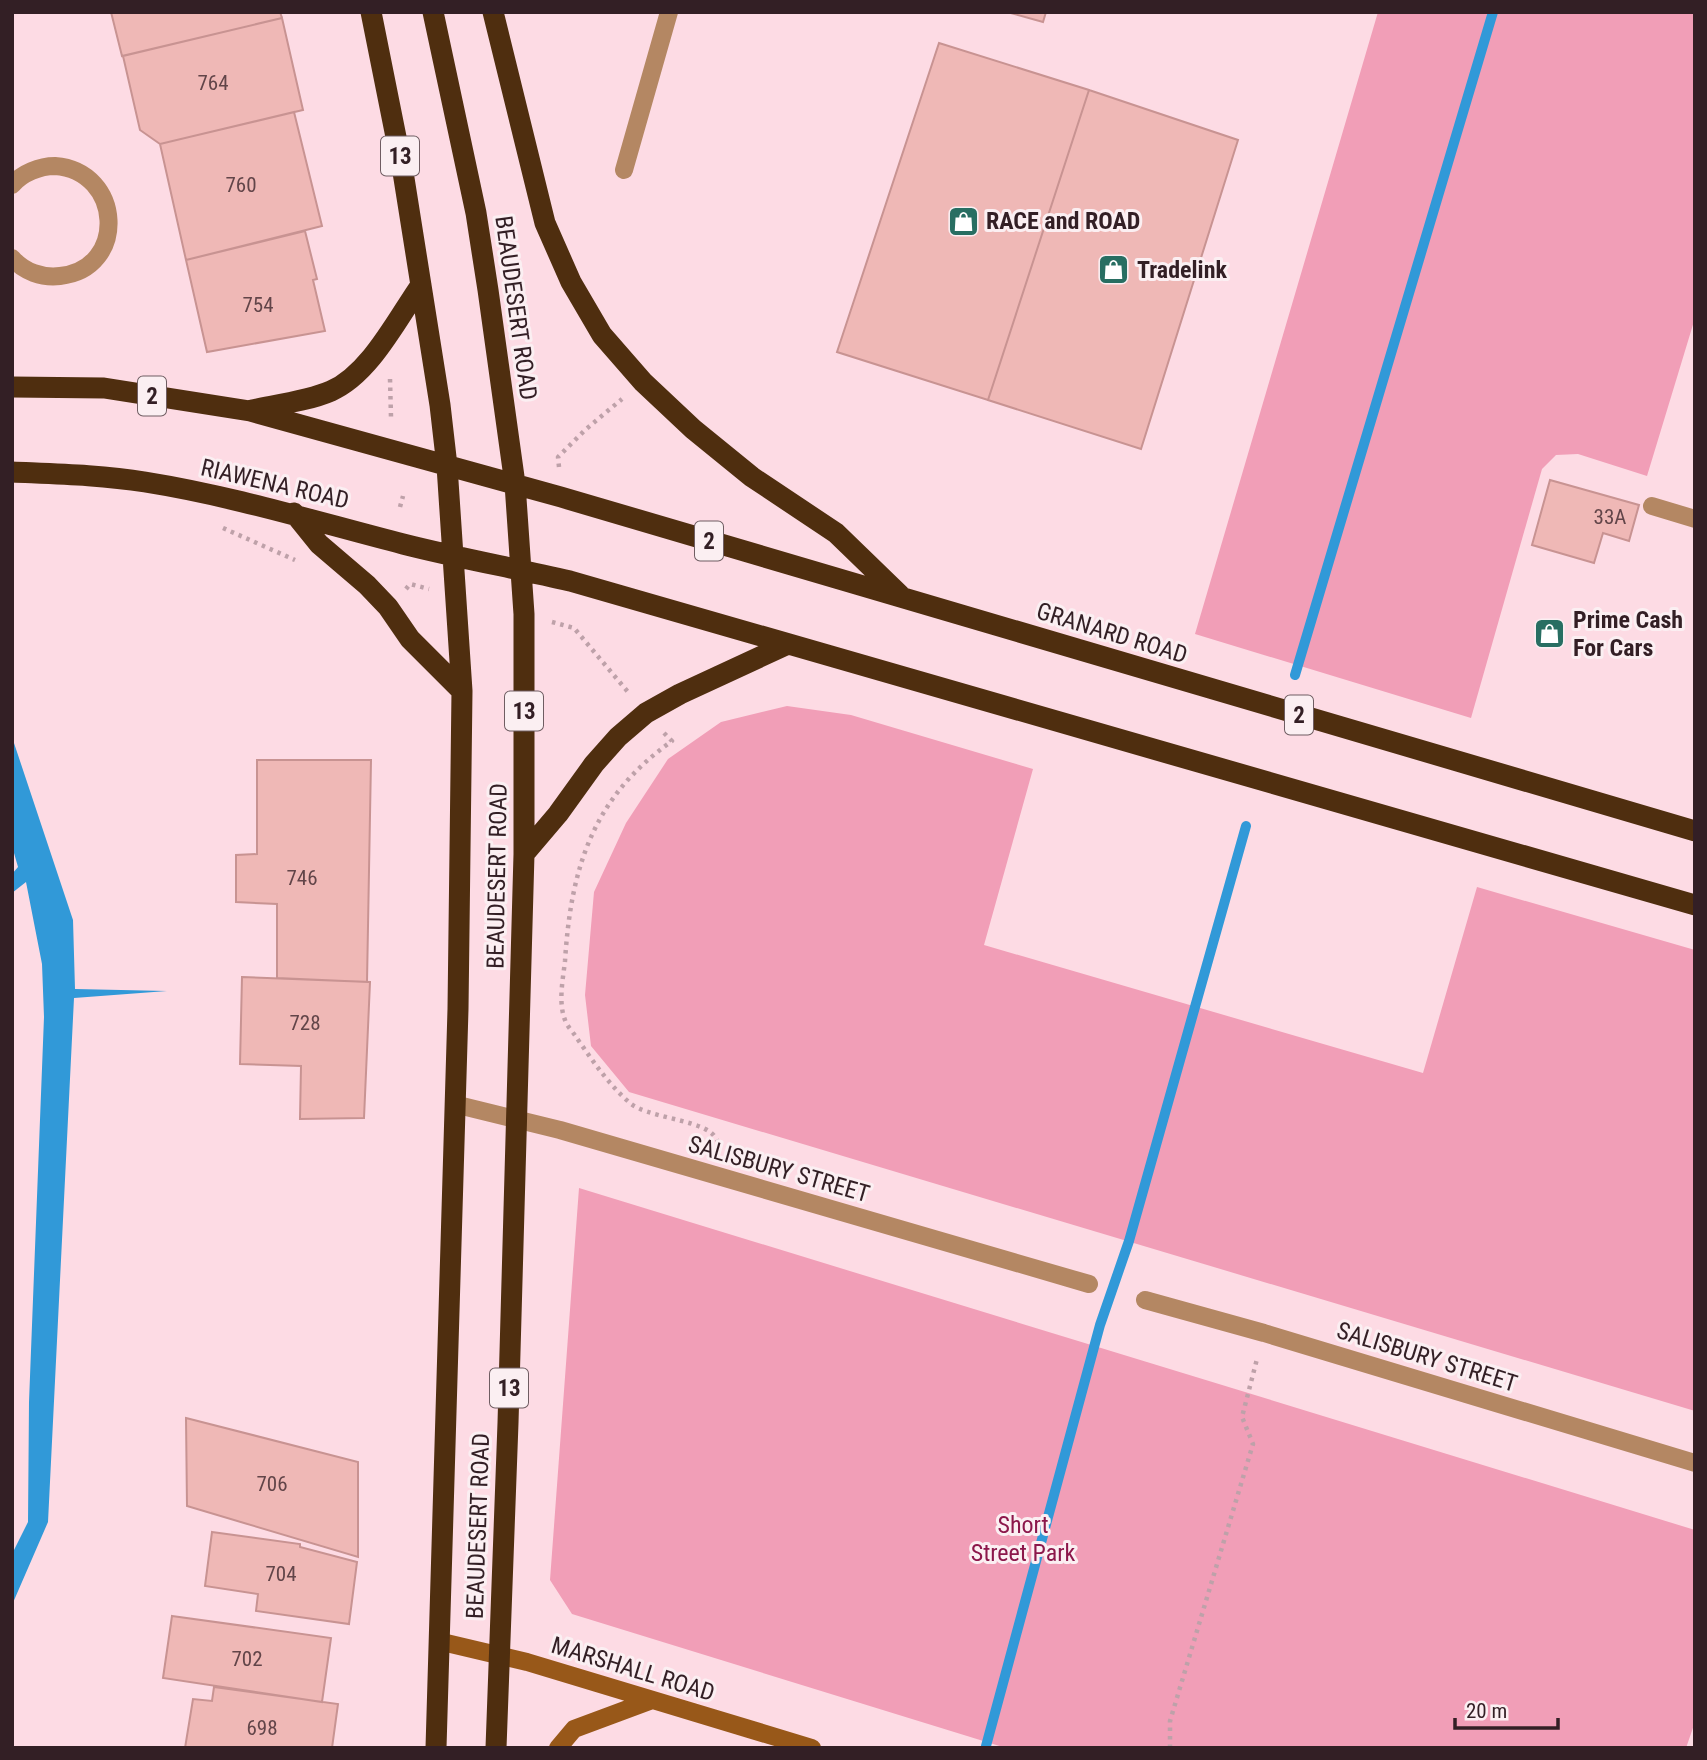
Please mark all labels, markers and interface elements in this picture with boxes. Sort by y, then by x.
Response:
house number: 764 [197,71,229,95]
road number: 13 [381,136,419,176]
house number: 760 [225,173,257,197]
shop icon: RACE and ROAD [946,204,980,238]
place label: RACE and ROAD [986,207,1140,235]
street label: BEAUDESERT ROAD [489,214,543,402]
shop icon: Tradelink [1097,253,1131,287]
place label: Tradelink [1137,256,1227,284]
house number: 754 [242,293,274,317]
road number: 2 [138,376,166,416]
street label: RIAWENA ROAD [198,453,352,515]
house number: 33A [1594,505,1626,529]
road number: 2 [695,522,723,561]
street label: GRANARD ROAD [1033,597,1191,669]
place label: Prime Cash For Cars [1573,606,1683,662]
shop icon: Prime Cash For Cars [1533,617,1567,651]
road number: 13 [505,692,543,730]
road number: 2 [1285,695,1313,734]
street label: BEAUDESERT ROAD [481,783,513,969]
house number: 746 [286,866,318,890]
house number: 728 [289,1011,321,1035]
street label: SALISBURY STREET [685,1130,873,1208]
street label: SALISBURY STREET [1333,1316,1521,1398]
road number: 13 [490,1368,528,1408]
street label: BEAUDESERT ROAD [461,1433,495,1619]
house number: 706 [256,1472,288,1496]
park label: Short Street Park [971,1511,1075,1567]
house number: 704 [265,1562,297,1586]
street label: MARSHALL ROAD [548,1631,718,1707]
house number: 702 [231,1647,263,1671]
scale bar [1455,1686,1558,1730]
text: 20 m [1466,1699,1507,1723]
house number: 698 [246,1716,278,1740]

